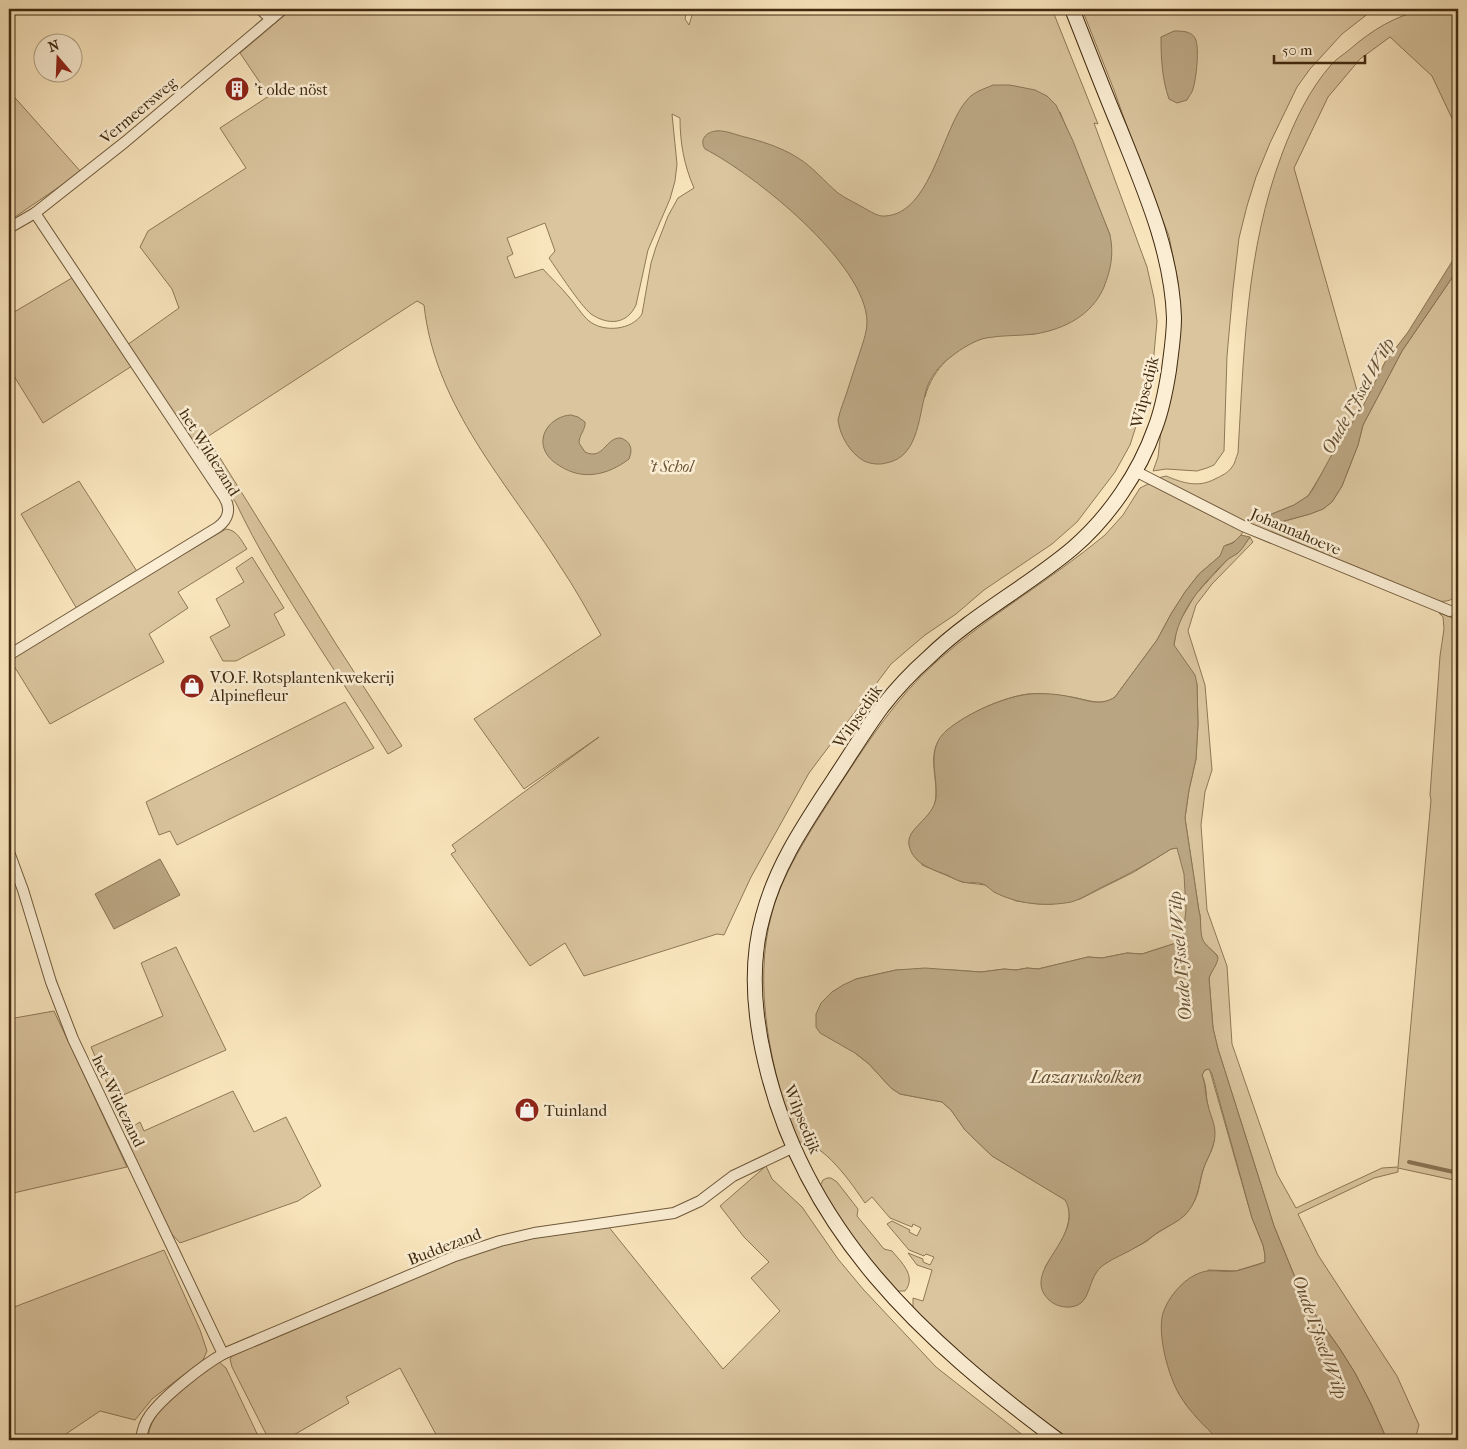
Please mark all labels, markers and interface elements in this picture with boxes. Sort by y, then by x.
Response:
north arrow [32,32,82,82]
scale bar [1274,32,1366,64]
text: N [46,36,62,56]
text: 50 m [1282,41,1313,59]
street label: Vermeersweg [95,73,181,149]
building icon: 't olde nöst [224,76,250,102]
place label: 't olde nöst [254,80,328,99]
water label: Oude IJssel Wilp [1318,334,1399,458]
street label: Wilpsedijk [1126,354,1163,431]
street label: het Wildezand [175,405,244,500]
park label: 't Schol [649,457,695,476]
street label: Johannahoeve [1246,503,1344,559]
place label: V.O.F. Rotsplantenkwekerij Alpinefleur [209,668,394,705]
shop icon: V.O.F. Rotsplantenkwekerij Alpinefleur [179,673,205,699]
street label: Wilpsedijk [828,680,887,752]
water label: Oude IJssel Wilp [1164,890,1197,1022]
street label: het Wildezand [88,1052,149,1150]
water label: Lazaruskolken [1028,1067,1142,1088]
street label: Wilpsedijk [780,1081,825,1157]
shop icon: Tuinland [514,1097,540,1123]
place label: Tuinland [544,1101,608,1120]
street label: Buddezand [405,1224,484,1269]
water label: Oude IJssel Wilp [1287,1272,1352,1402]

